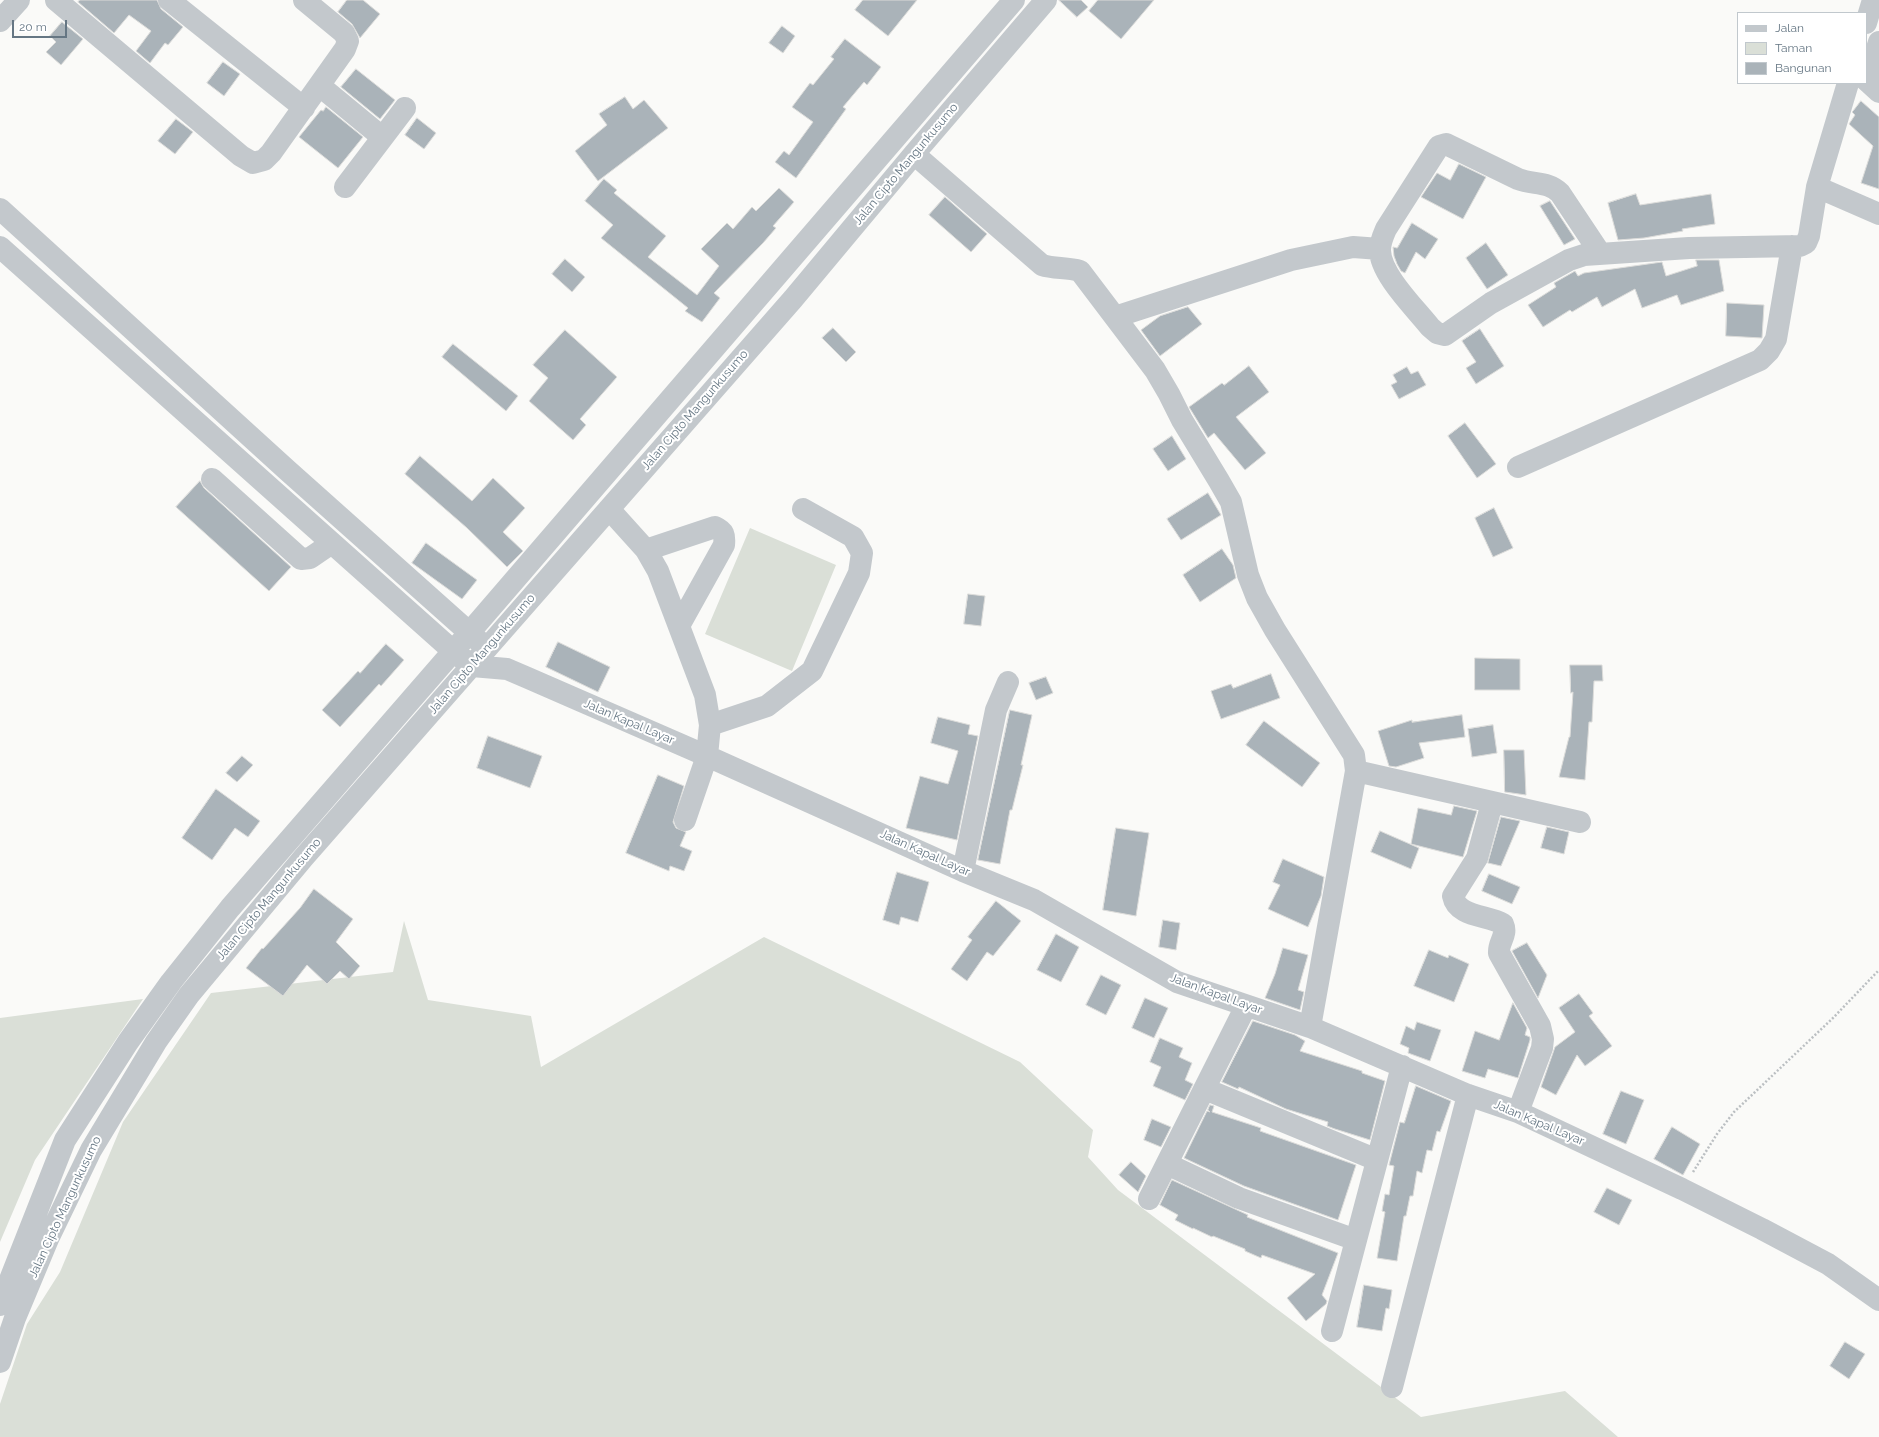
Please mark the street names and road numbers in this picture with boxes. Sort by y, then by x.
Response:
street label: Jalan Cipto Mangunkusumo [851,100,961,228]
street label: Jalan Cipto Mangunkusumo [639,347,751,473]
street label: Jalan Cipto Mangunkusumo [426,591,538,717]
street label: Jalan Kapal Layar [582,696,676,748]
street label: Jalan Kapal Layar [878,827,972,879]
street label: Jalan Cipto Mangunkusumo [214,835,324,963]
street label: Jalan Kapal Layar [1168,971,1264,1017]
street label: Jalan Kapal Layar [1492,1097,1586,1149]
street label: Jalan Cipto Mangunkusumo [26,1134,104,1280]

